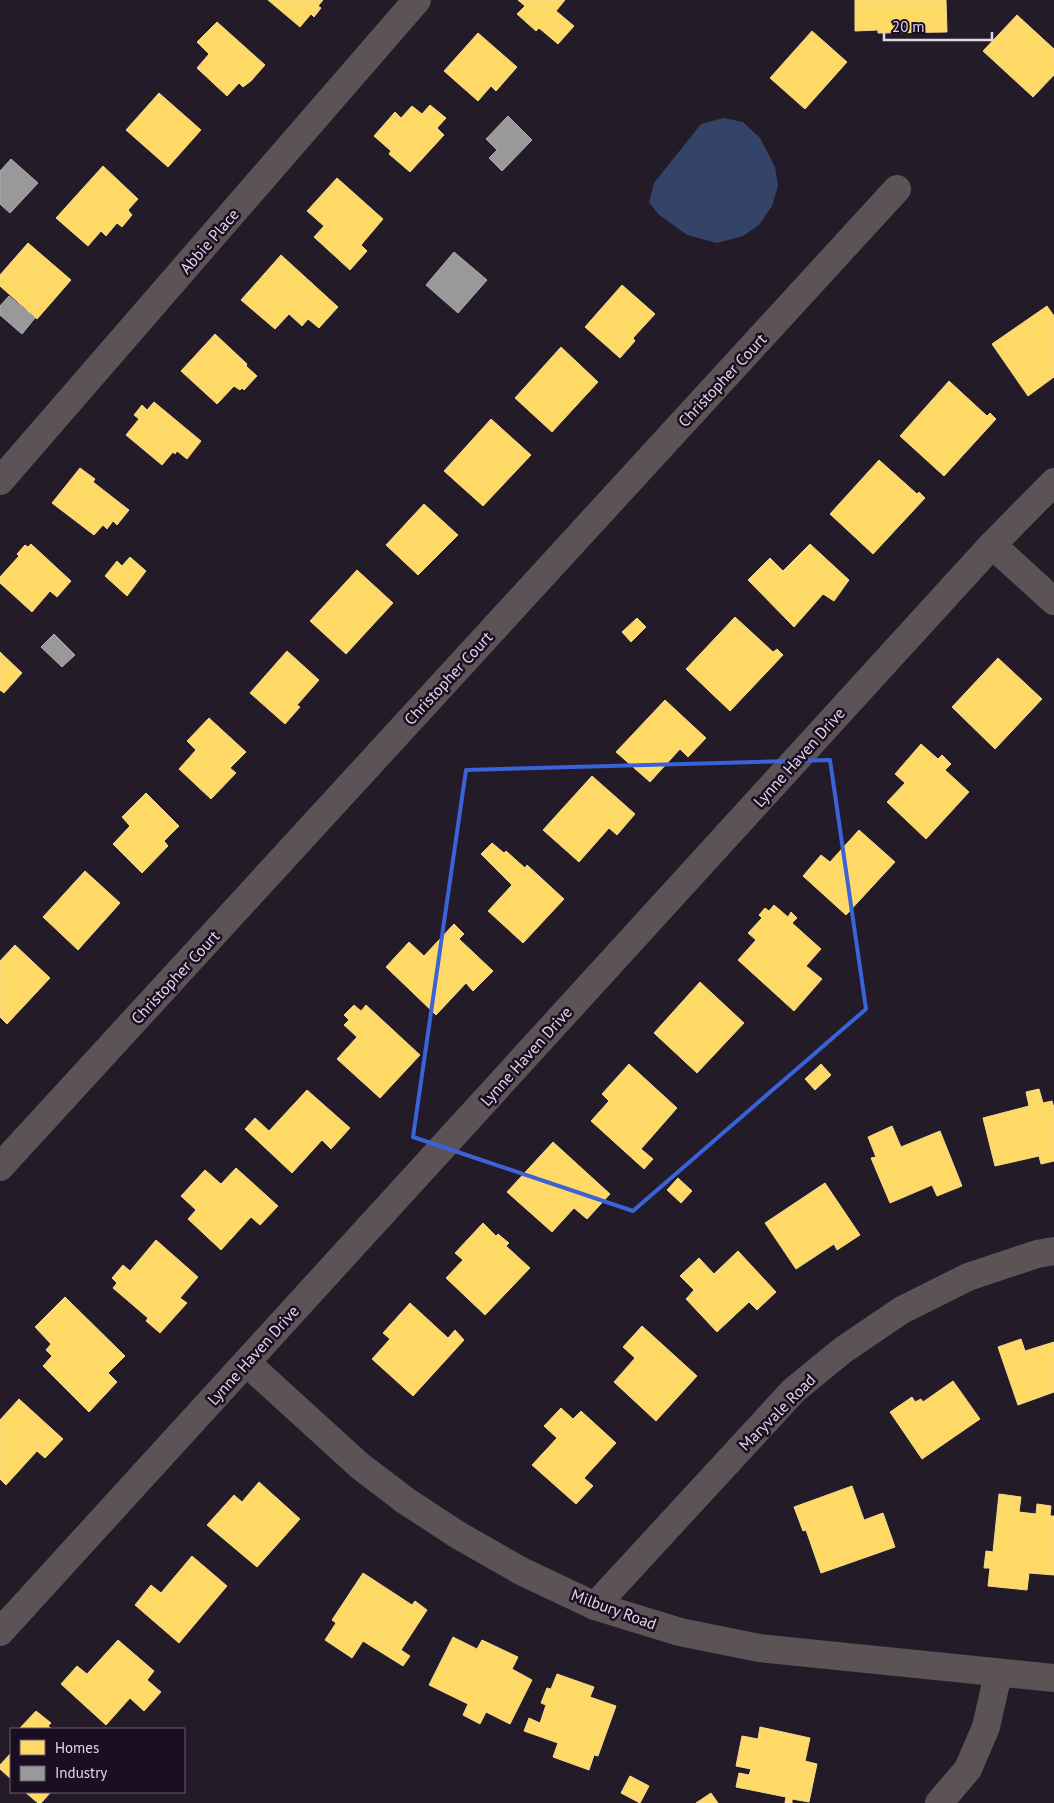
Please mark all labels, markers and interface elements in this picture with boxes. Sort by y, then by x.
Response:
scale bar [884,10,992,42]
text: 20 m [892,17,925,36]
street label: Abbie Place [175,204,243,278]
street label: Christopher Court [674,329,771,431]
street label: Christopher Court [400,627,497,729]
street label: Lynne Haven Drive [749,703,849,811]
street label: Christopher Court [127,926,224,1028]
street label: Lynne Haven Drive [476,1002,576,1110]
street label: Lynne Haven Drive [203,1301,303,1409]
street label: Maryvale Road [735,1370,819,1454]
street label: Milbury Road [569,1584,659,1634]
legend [10,1728,185,1793]
text: Homes [55,1738,99,1757]
text: Industry [55,1763,107,1782]

